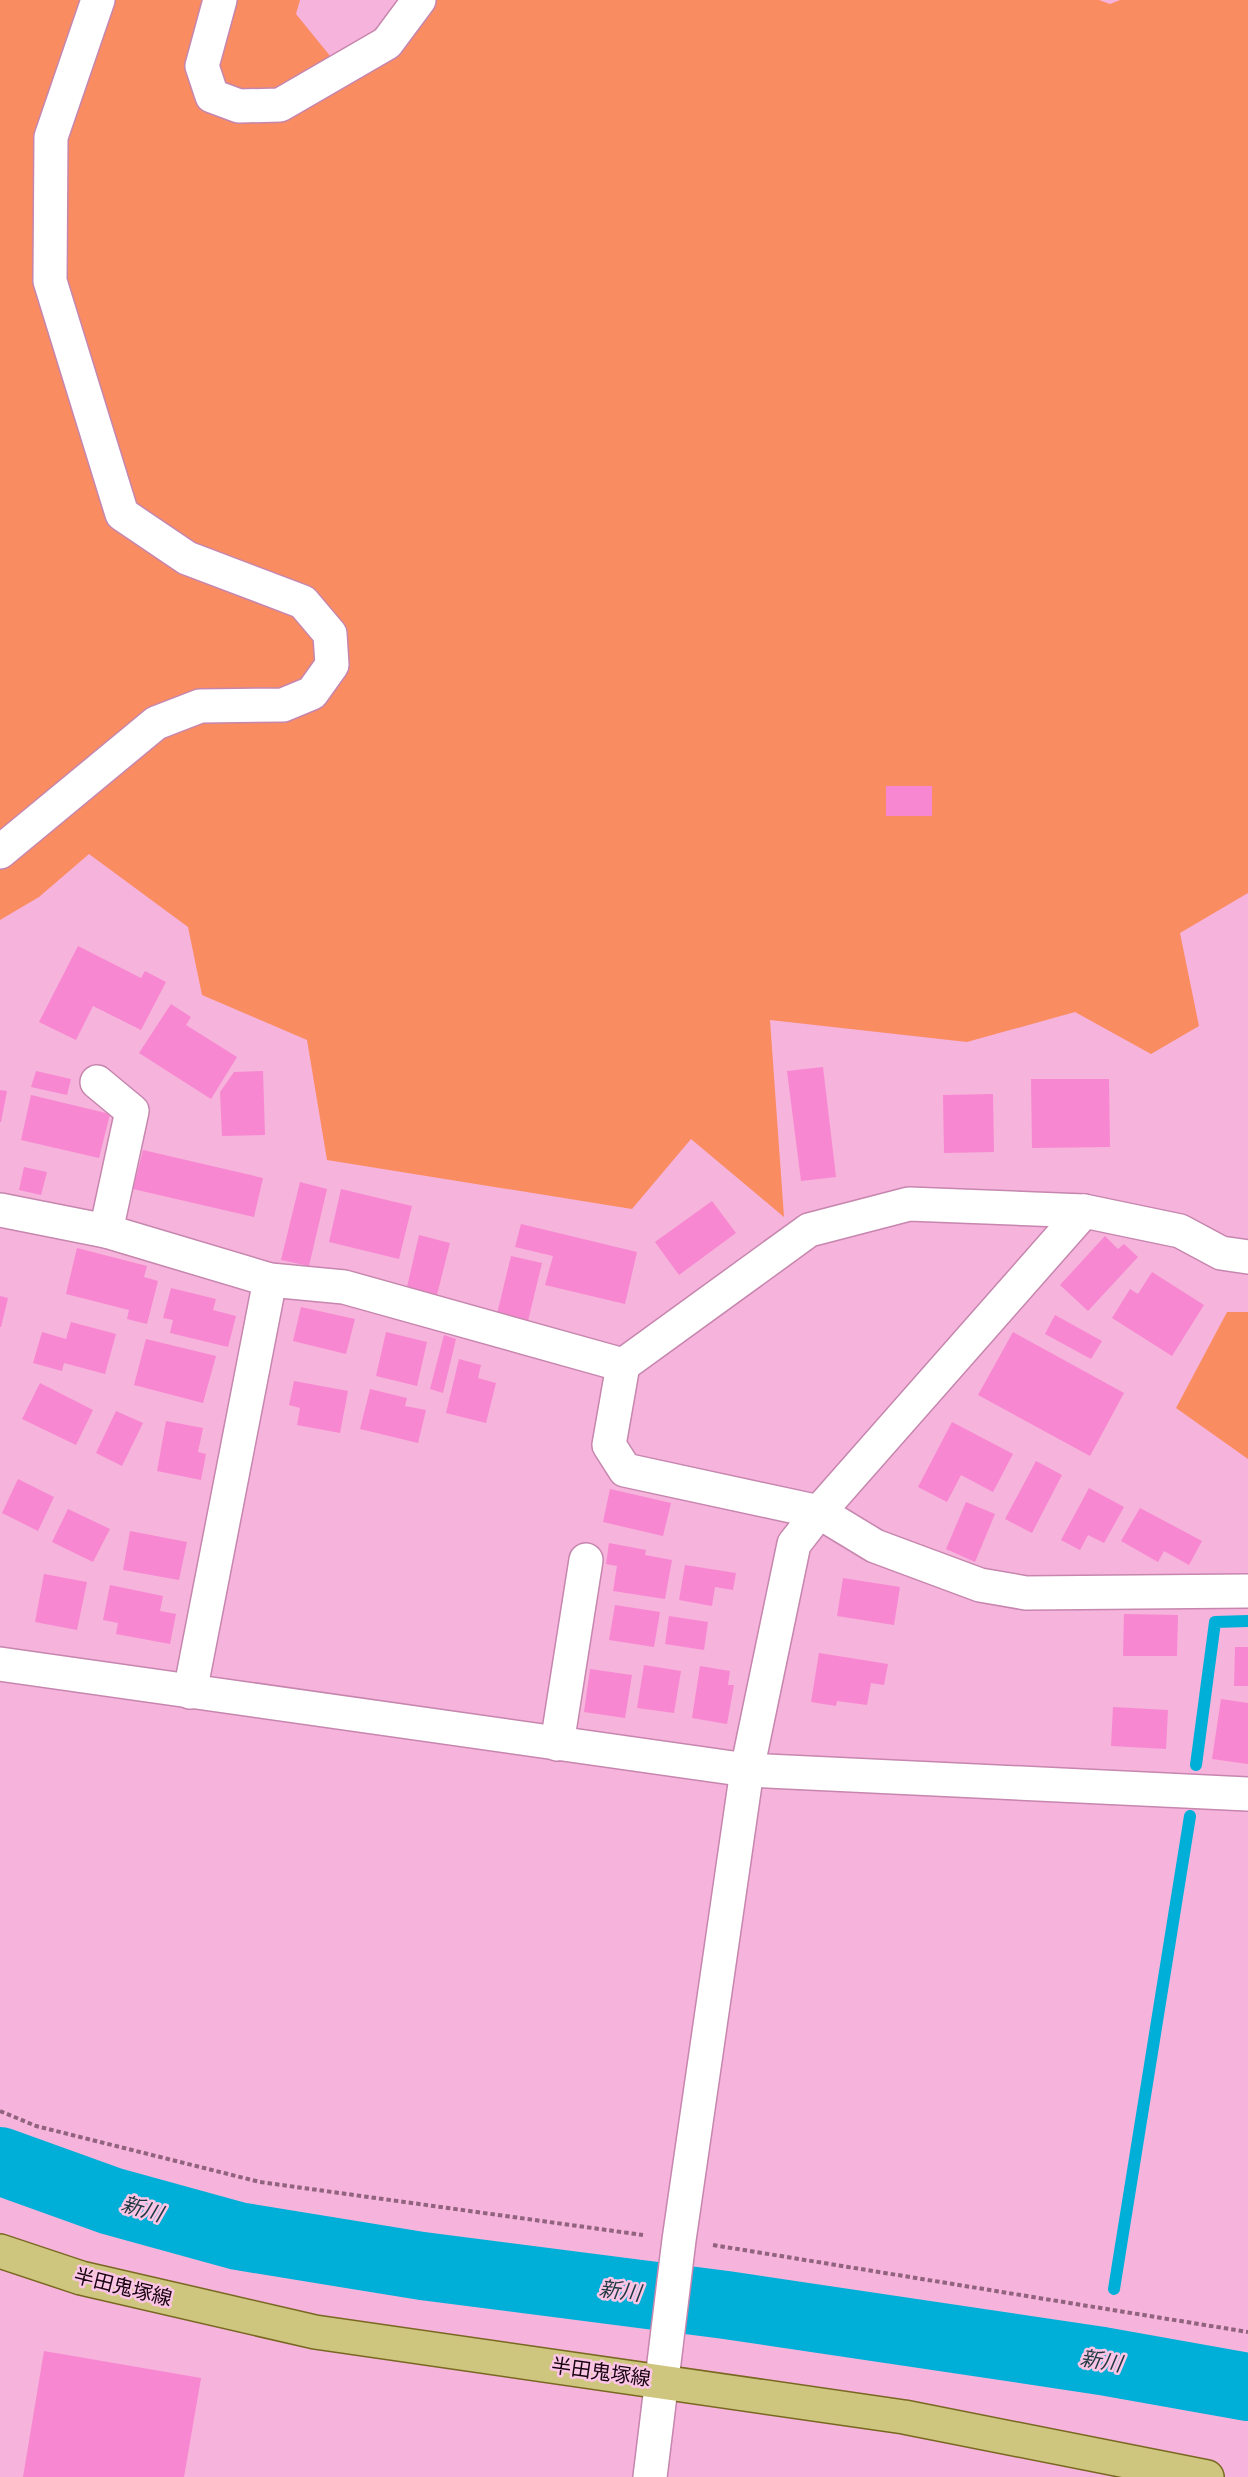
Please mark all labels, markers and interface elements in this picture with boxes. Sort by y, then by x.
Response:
water label: 新川 [118,2191,168,2228]
street label: 半田鬼塚線 [72,2263,174,2311]
water label: 新川 [598,2276,644,2307]
water label: 新川 [1078,2345,1126,2377]
street label: 半田鬼塚線 [550,2353,652,2391]

